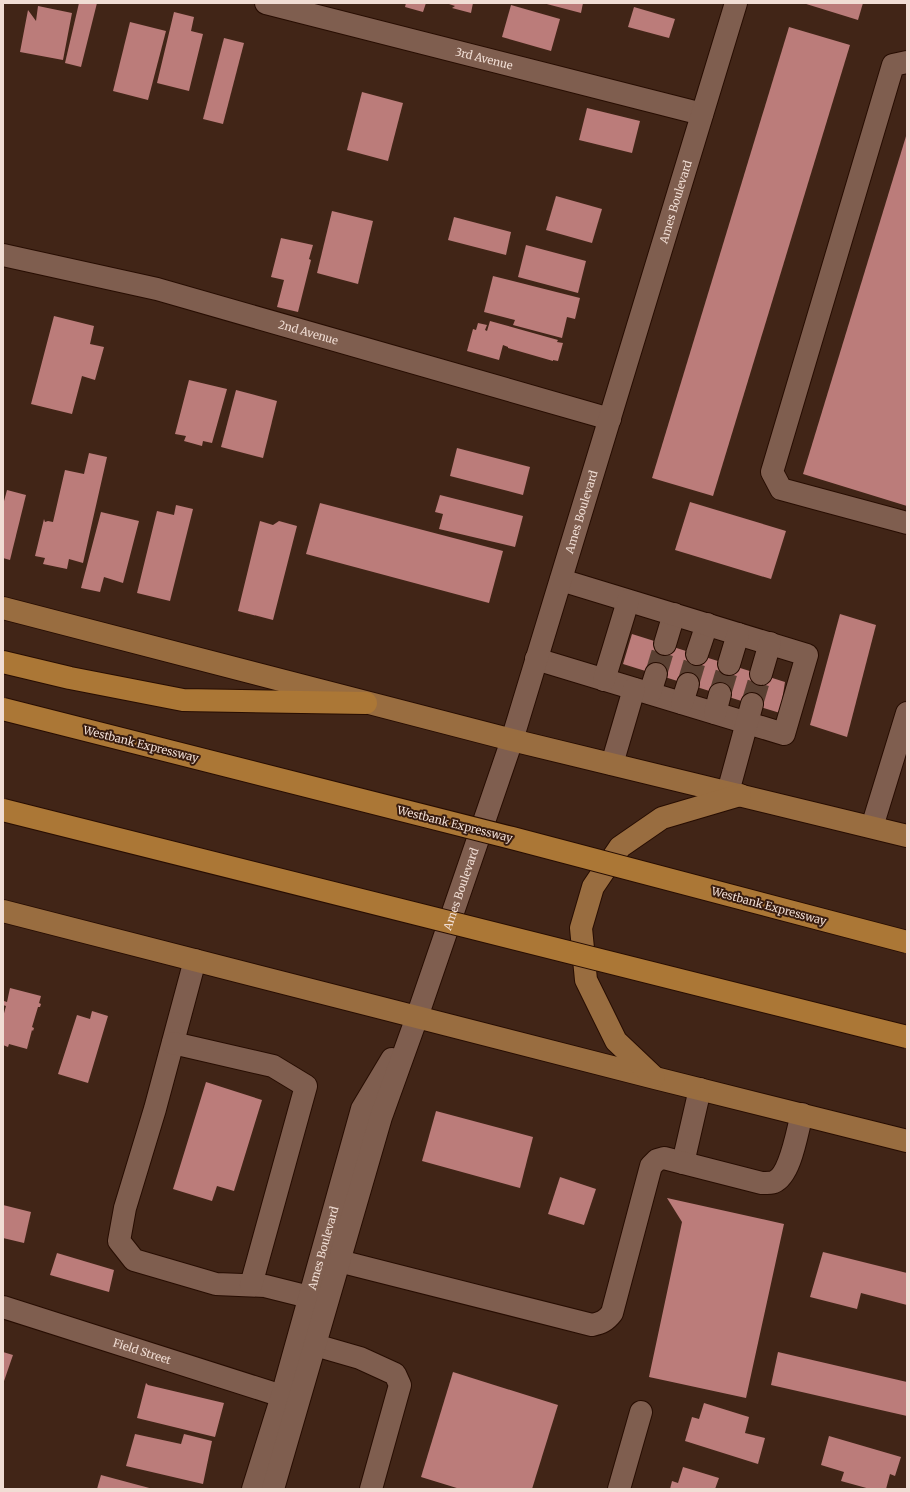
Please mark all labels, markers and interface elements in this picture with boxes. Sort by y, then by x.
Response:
street label: 3rd Avenue [454,44,514,73]
street label: Ames Boulevard [656,158,695,246]
street label: 2nd Avenue [277,317,340,348]
street label: Ames Boulevard [562,468,601,556]
street label: Westbank Expressway [81,723,201,765]
street label: Westbank Expressway [395,803,515,845]
street label: Ames Boulevard [440,846,482,933]
street label: Westbank Expressway [709,884,829,928]
street label: Ames Boulevard [305,1204,342,1292]
street label: Field Street [111,1336,173,1367]

